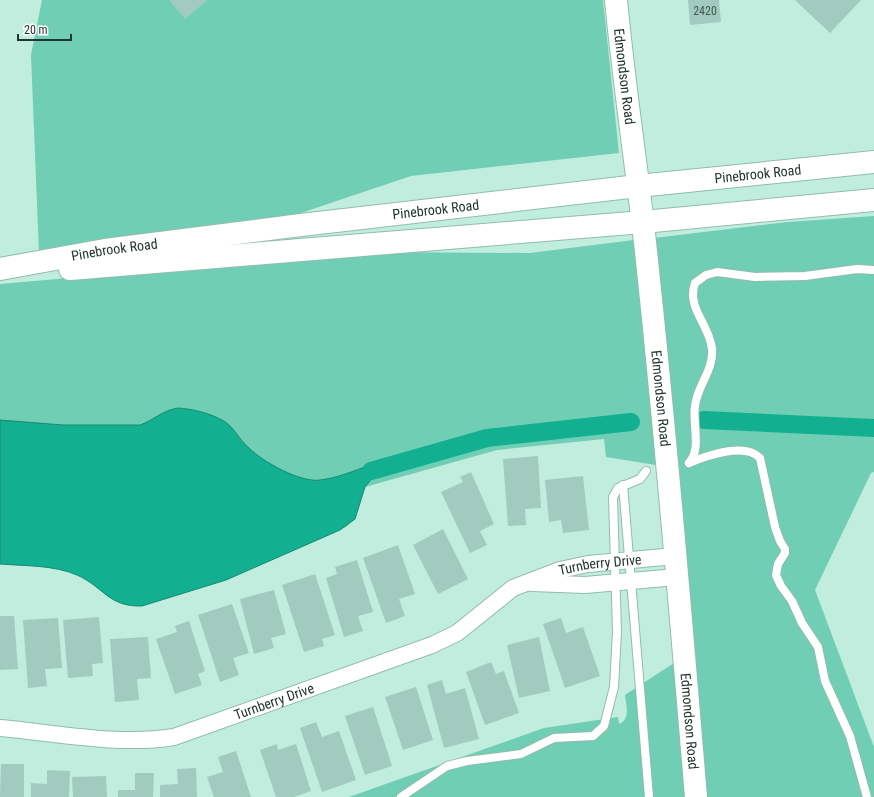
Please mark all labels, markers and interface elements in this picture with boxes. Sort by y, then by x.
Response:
house number: 2420 [693,4,717,18]
scale bar [18,16,71,42]
text: 20 m [24,23,48,37]
street label: Edmondson Road [611,28,638,126]
street label: Pinebrook Road [714,161,802,186]
street label: Pinebrook Road [392,196,480,222]
street label: Pinebrook Road [70,235,158,264]
street label: Edmondson Road [648,350,673,447]
street label: Turnberry Drive [557,551,643,578]
street label: Edmondson Road [678,672,702,770]
street label: Turnberry Drive [232,680,317,723]

